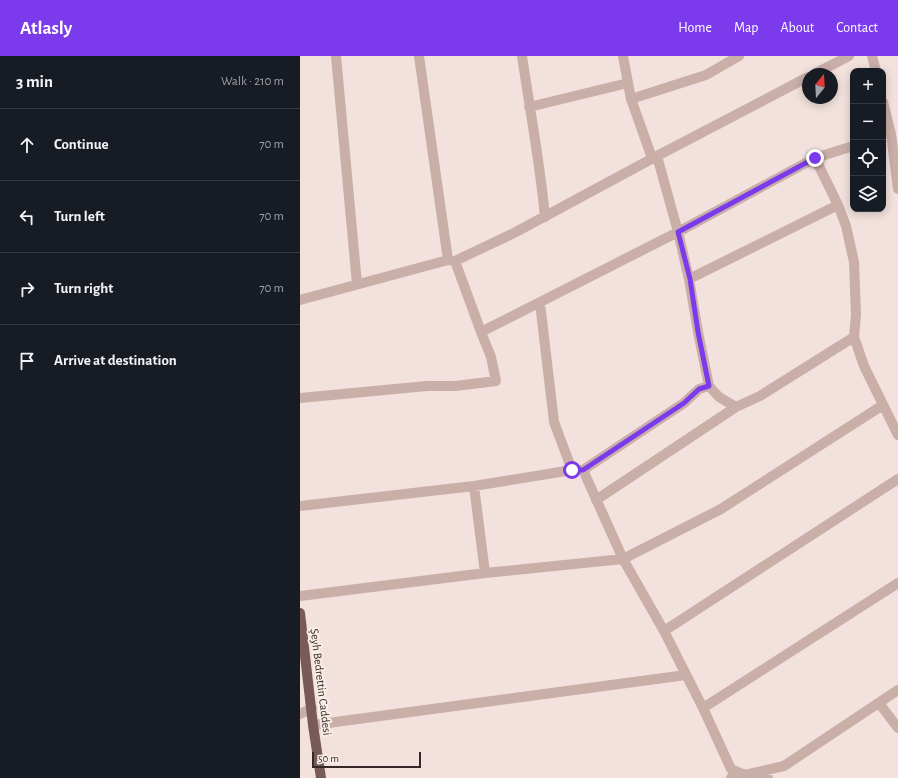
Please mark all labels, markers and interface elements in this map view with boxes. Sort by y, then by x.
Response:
text: Atlasly [20,19,72,38]
text: Home [678,21,712,35]
text: Map [734,21,758,35]
text: About [780,21,814,35]
text: Contact [836,21,878,35]
north arrow [802,68,838,104]
map controls [850,68,886,212]
button: + [850,68,886,104]
text: 3 min [16,73,53,90]
text: Walk · 210 m [221,75,284,88]
button: − [850,104,886,140]
icon: ahead [16,134,38,156]
text: Continue [54,137,109,152]
text: 70 m [259,138,284,151]
button: locate [850,140,886,176]
route end [806,149,824,167]
button: layers [850,176,886,212]
icon: left [16,206,38,228]
text: Turn left [54,209,105,224]
text: 70 m [259,210,284,223]
icon: right [16,278,38,300]
text: Turn right [54,281,113,296]
text: 70 m [259,282,284,295]
icon: arrive [16,350,38,372]
text: Arrive at destination [54,353,177,368]
route start [563,461,581,479]
street label: Şeyh Bedrettin Caddesi [307,628,334,736]
scale bar [312,750,421,769]
text: 50 m [318,753,339,764]

